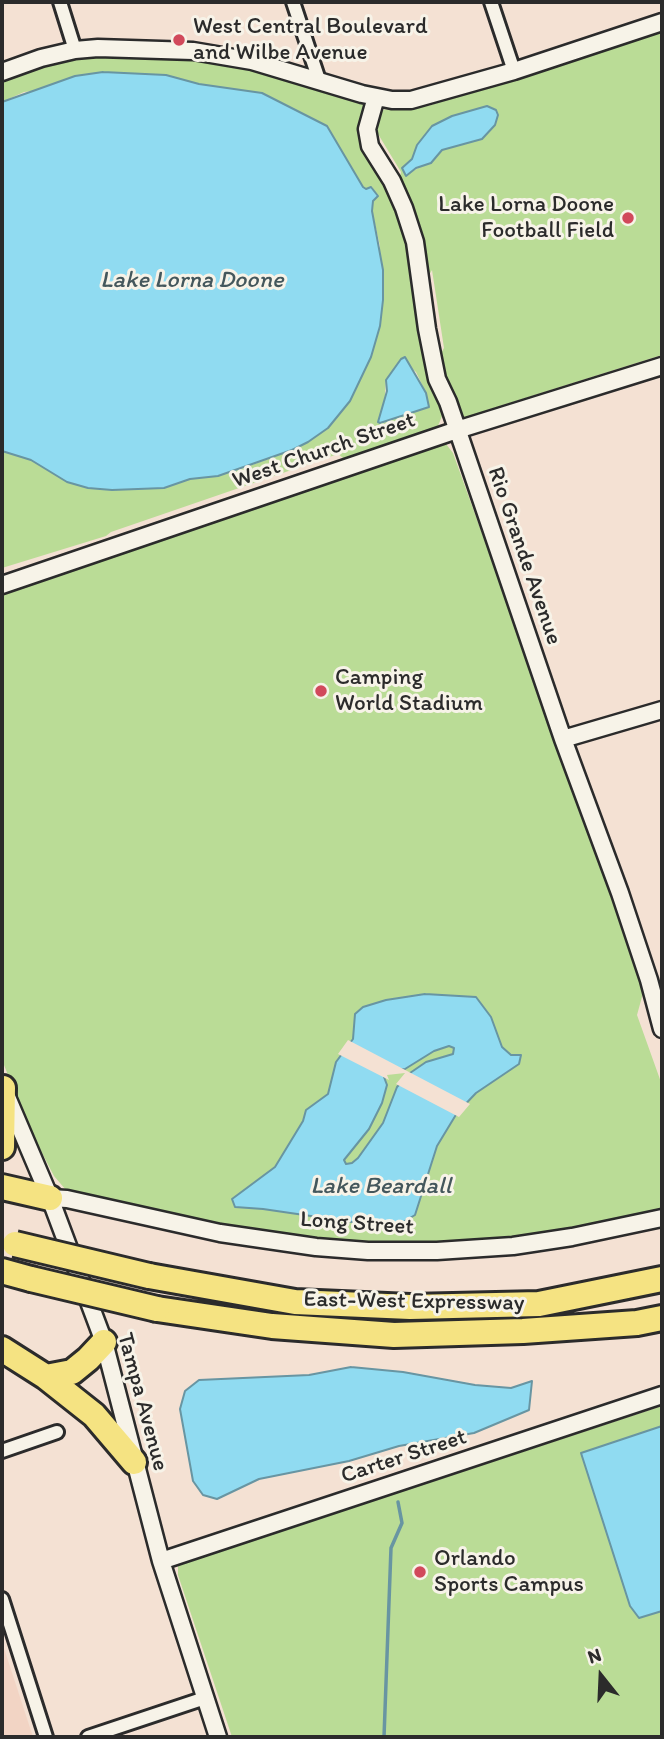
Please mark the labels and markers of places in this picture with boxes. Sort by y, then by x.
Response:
place label: West Central Boulevard and Wilbe Avenue [193,13,428,67]
marker: West Central Boulevard and Wilbe Avenue [171,32,187,48]
place label: Lake Lorna Doone Football Field [438,191,614,245]
marker: Lake Lorna Doone Football Field [620,210,636,226]
place label: Camping World Stadium [335,664,483,718]
marker: Camping World Stadium [313,683,329,699]
place label: Orlando Sports Campus [434,1545,584,1599]
marker: Orlando Sports Campus [412,1564,428,1580]

